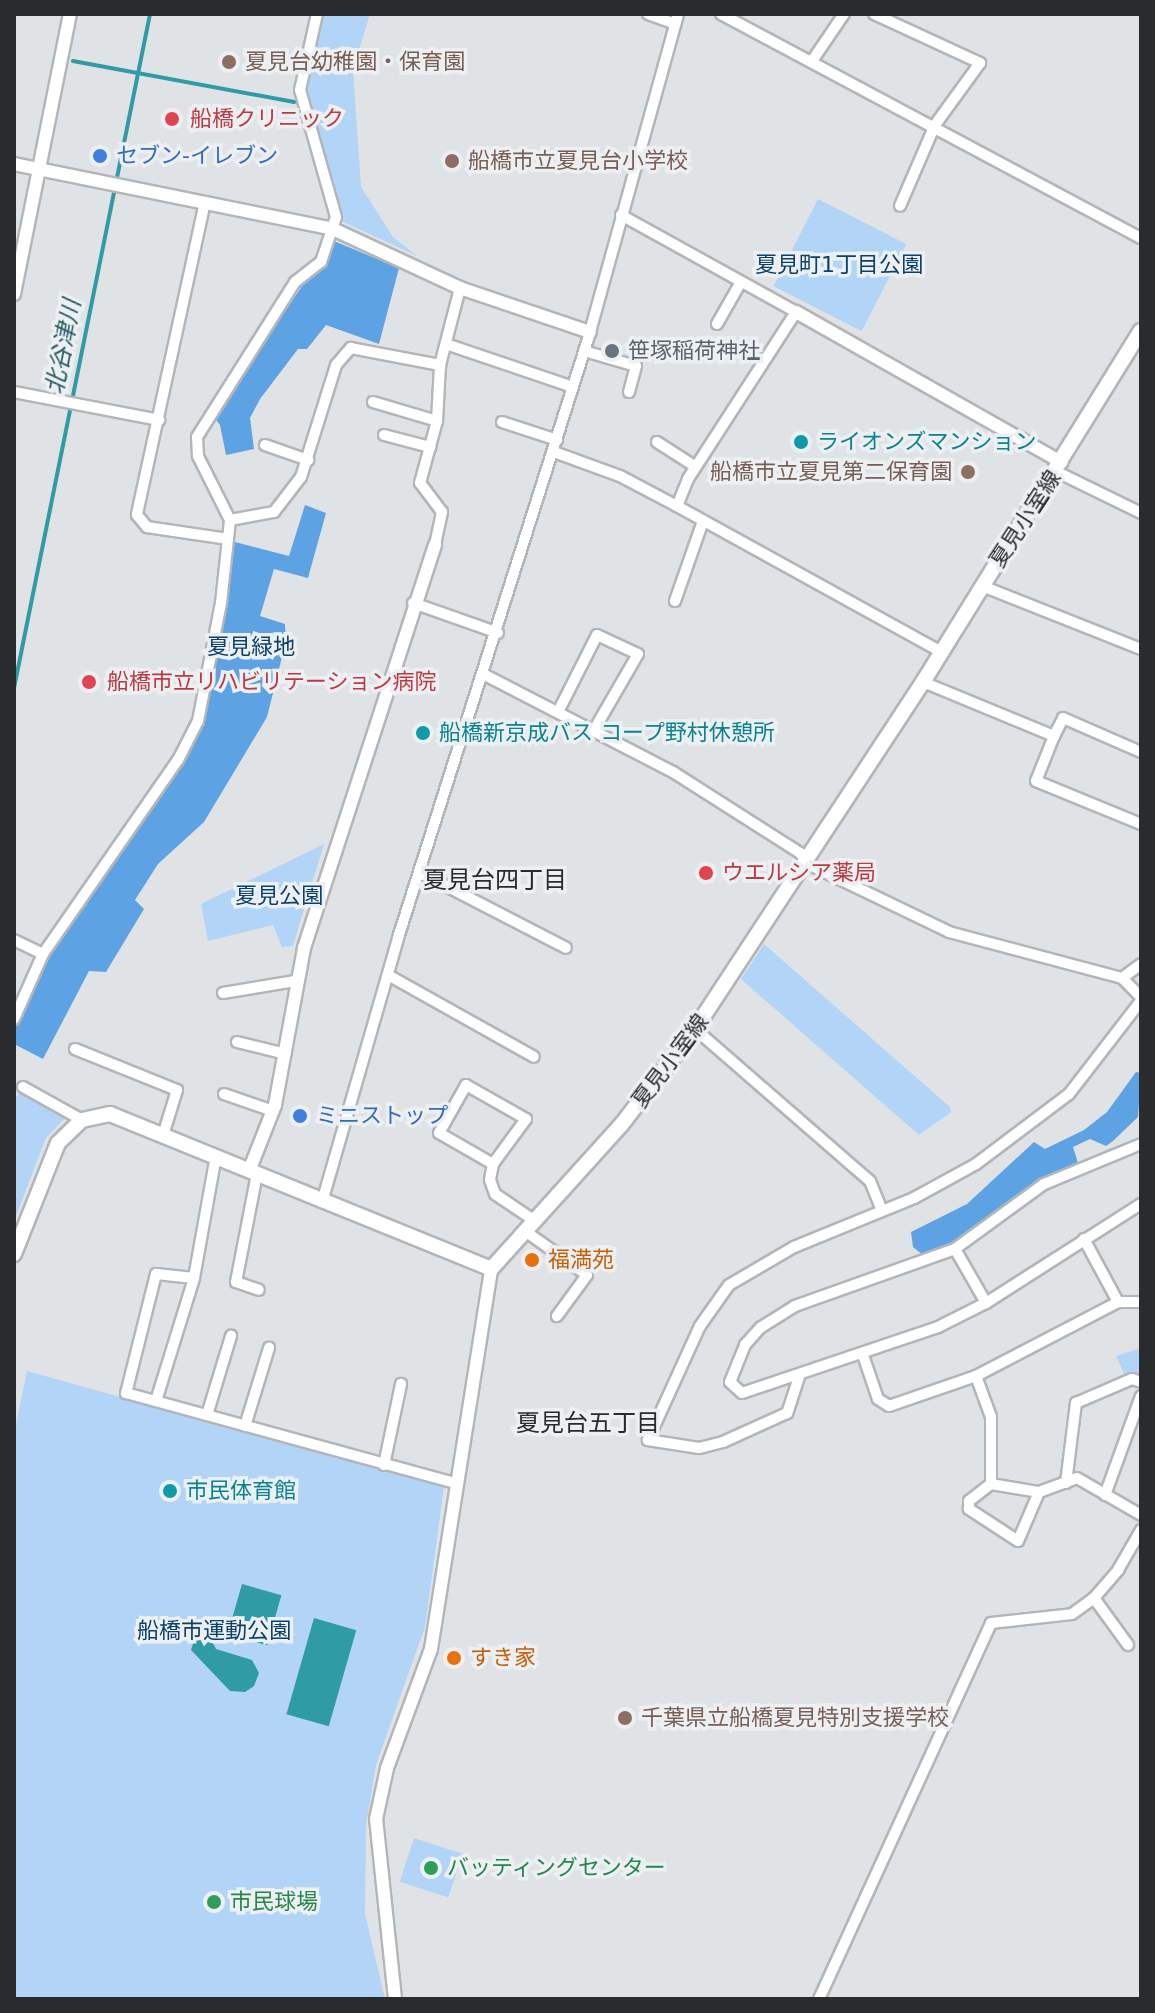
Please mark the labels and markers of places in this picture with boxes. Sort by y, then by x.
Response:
place label: 夏見台幼稚園・保育園 [245,49,465,75]
marker: 夏見台幼稚園・保育園 [220,53,238,71]
place label: 船橋クリニック [190,106,344,132]
marker: 船橋クリニック [161,108,183,130]
place label: セブン-イレブン [116,143,278,169]
marker: セブン-イレブン [91,147,109,165]
place label: 船橋市立夏見台小学校 [468,148,688,174]
marker: 船橋市立夏見台小学校 [443,152,461,170]
place label: 笹塚稲荷神社 [628,338,760,364]
marker: 笹塚稲荷神社 [603,342,621,360]
place label: ライオンズマンション [817,429,1037,455]
marker: ライオンズマンション [792,433,810,451]
place label: 船橋市立夏見第二保育園 [710,459,952,485]
marker: 船橋市立夏見第二保育園 [959,463,977,481]
place label: 船橋市立リハビリテーション病院 [107,669,437,695]
marker: 船橋市立リハビリテーション病院 [78,671,100,693]
place label: 船橋新京成バス コープ野村休憩所 [439,720,776,746]
marker: 船橋新京成バス コープ野村休憩所 [414,724,432,742]
place label: ウエルシア薬局 [722,860,876,886]
marker: ウエルシア薬局 [697,864,715,882]
place label: ミニストップ [316,1103,448,1129]
marker: ミニストップ [291,1107,309,1125]
place label: 福満苑 [548,1247,614,1273]
marker: 福満苑 [523,1251,541,1269]
place label: 市民体育館 [186,1478,296,1504]
marker: 市民体育館 [161,1482,179,1500]
place label: すき家 [470,1645,536,1671]
marker: すき家 [445,1649,463,1667]
place label: 千葉県立船橋夏見特別支援学校 [641,1705,949,1731]
marker: 千葉県立船橋夏見特別支援学校 [616,1709,634,1727]
place label: バッティングセンター [447,1855,667,1881]
marker: バッティングセンター [422,1859,440,1877]
place label: 市民球場 [230,1889,318,1915]
marker: 市民球場 [205,1893,223,1911]

